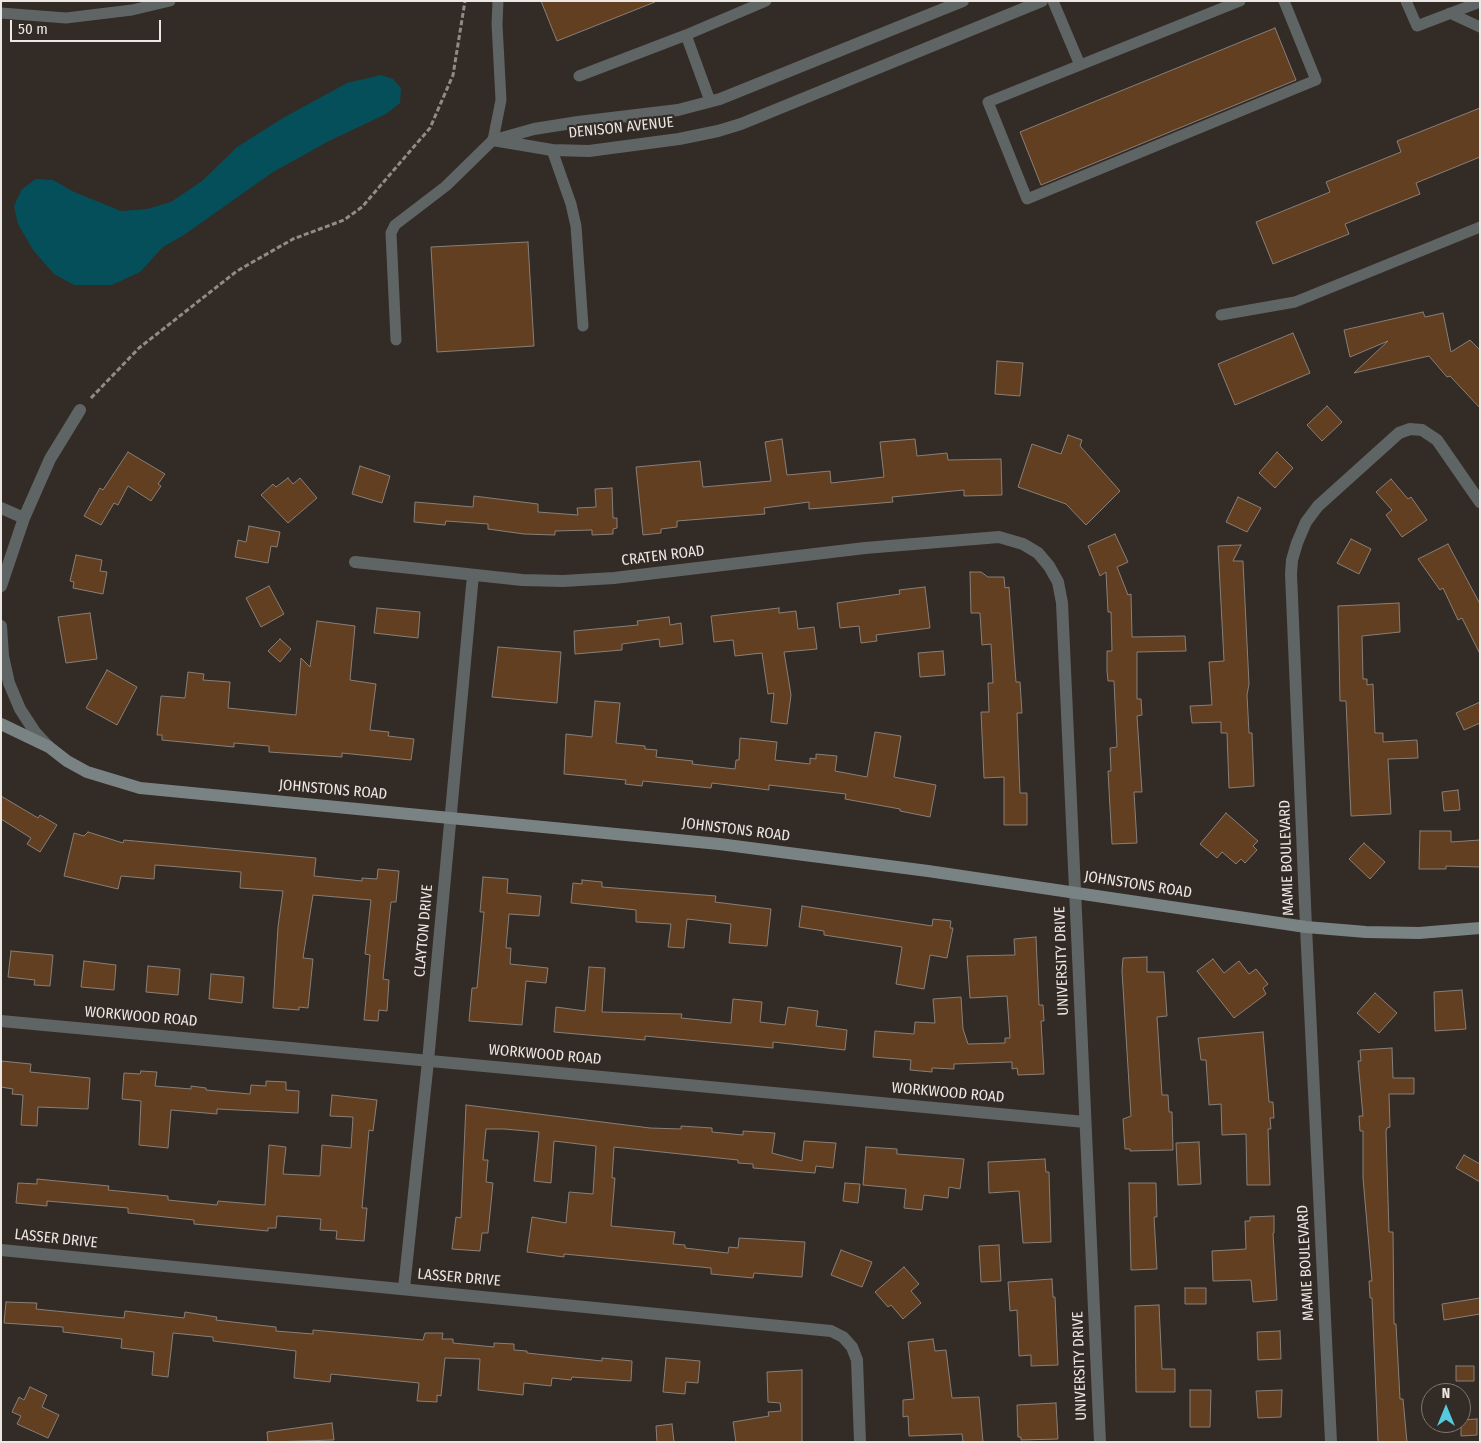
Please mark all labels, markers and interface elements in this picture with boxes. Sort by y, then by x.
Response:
scale bar [12,10,164,42]
text: 50 m [18,20,48,38]
street label: DENISON AVENUE [568,114,674,142]
street label: CRATEN ROAD [620,542,706,570]
street label: JOHNSTONS ROAD [278,776,388,804]
street label: MAMIE BOULEVARD [1276,800,1298,916]
street label: JOHNSTONS ROAD [681,814,791,846]
street label: JOHNSTONS ROAD [1083,868,1193,902]
street label: CLAYTON DRIVE [411,884,437,978]
street label: UNIVERSITY DRIVE [1051,906,1073,1016]
street label: WORKWOOD ROAD [84,1003,198,1031]
street label: WORKWOOD ROAD [488,1041,602,1069]
street label: WORKWOOD ROAD [891,1079,1005,1107]
street label: MAMIE BOULEVARD [1294,1205,1318,1321]
street label: LASSER DRIVE [14,1226,98,1252]
street label: LASSER DRIVE [417,1265,501,1291]
street label: UNIVERSITY DRIVE [1069,1311,1091,1421]
north arrow [1421,1383,1471,1433]
text: N [1442,1385,1450,1402]

